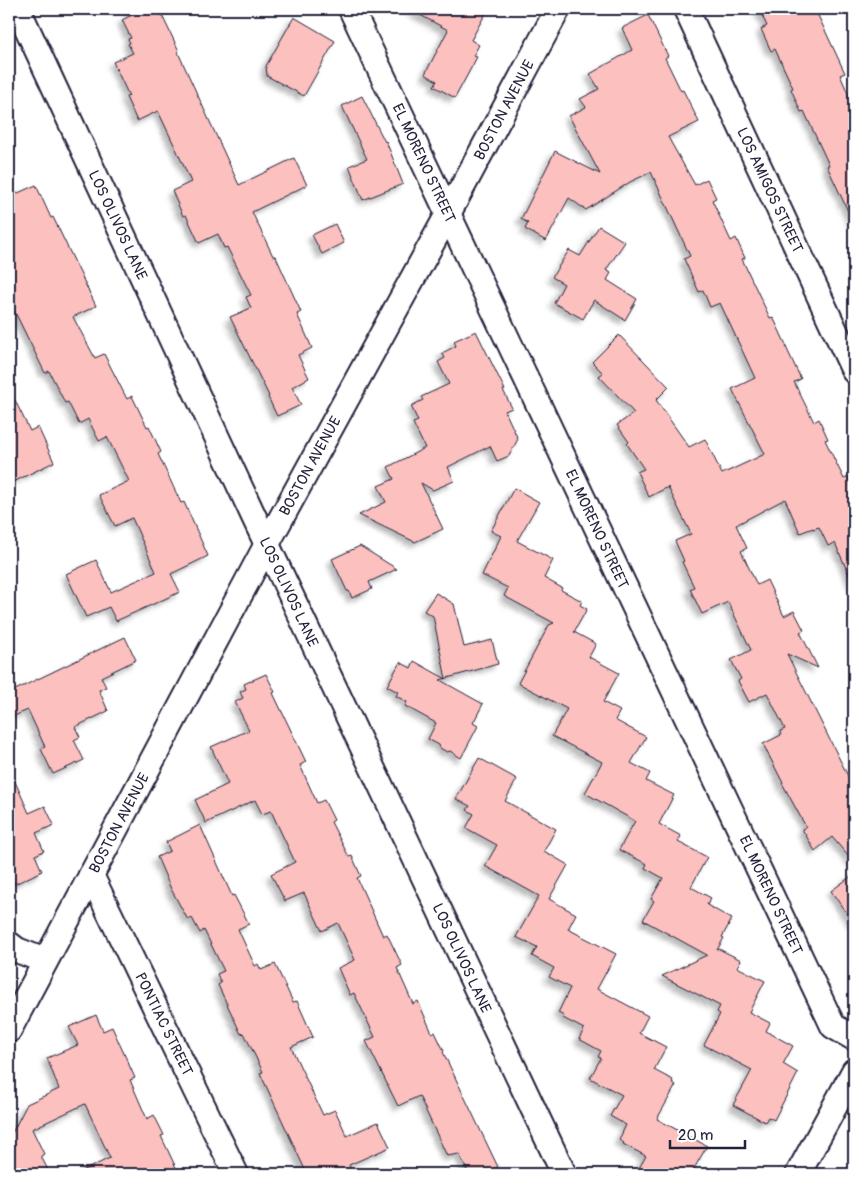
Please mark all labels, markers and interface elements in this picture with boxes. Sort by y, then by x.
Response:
street label: BOSTON AVENUE [470,57,539,164]
street label: EL MORENO STREET [388,101,459,226]
street label: LOS AMIGOS STREET [732,125,807,256]
street label: LOS OLIVOS LANE [84,167,151,283]
street label: BOSTON AVENUE [275,413,346,519]
street label: EL MORENO STREET [561,467,632,592]
street label: LOS OLIVOS LANE [255,534,322,650]
street label: BOSTON AVENUE [85,770,154,877]
street label: EL MORENO STREET [735,833,806,958]
street label: LOS OLIVOS LANE [428,900,495,1016]
street label: PONTIAC STREET [130,970,197,1079]
scale bar [670,1118,746,1150]
text: 20 m [678,1126,713,1145]

